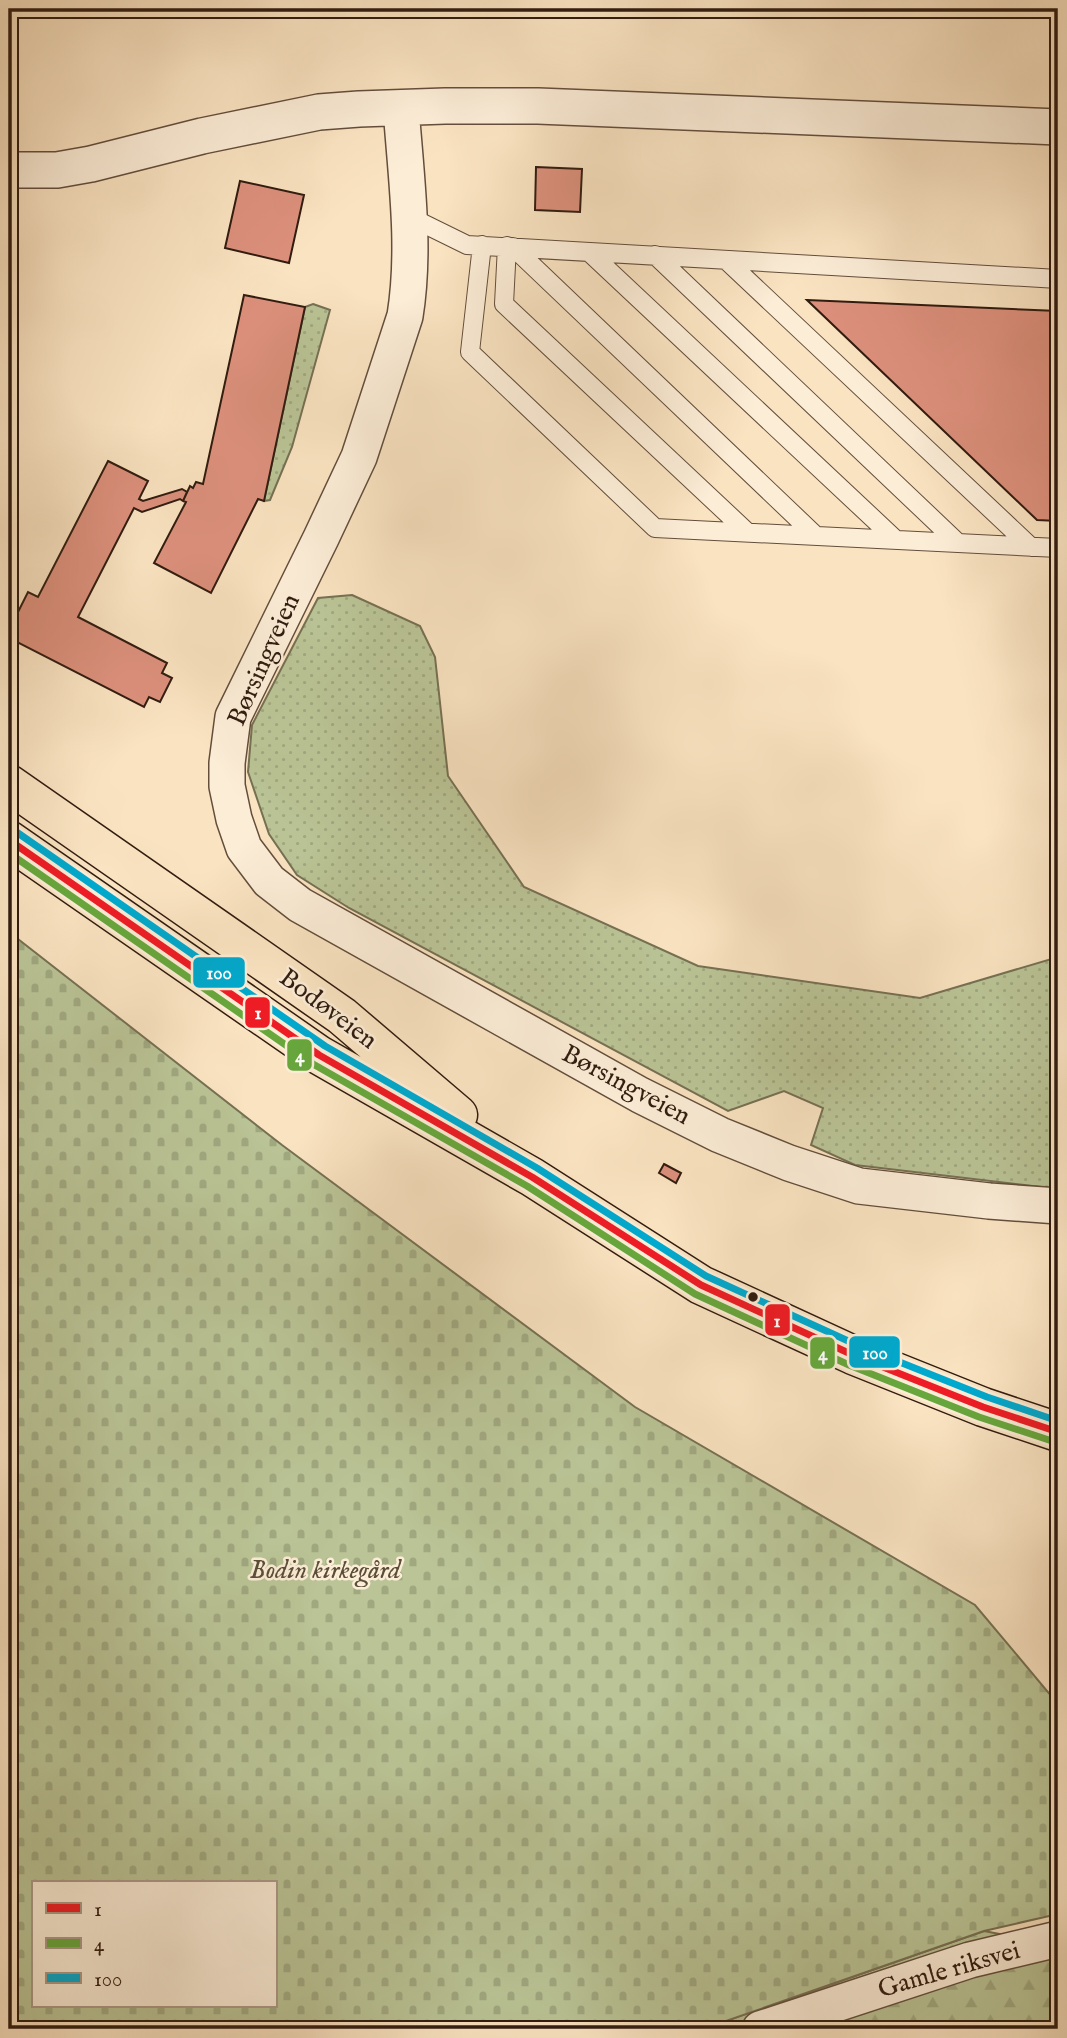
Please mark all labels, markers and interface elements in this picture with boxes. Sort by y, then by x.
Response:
street label: Børsingveien [220,589,308,731]
line badge: 100 [192,956,246,989]
street label: Bodøveien [272,961,384,1057]
text: 100 [206,962,232,986]
line badge: 1 [244,996,271,1029]
text: 1 [254,1002,262,1026]
street label: Børsingveien [556,1037,696,1133]
line badge: 4 [286,1038,313,1072]
text: 4 [295,1045,305,1069]
unlabelled marker [746,1290,760,1304]
line badge: 1 [764,1303,791,1337]
text: 1 [773,1310,781,1334]
line badge: 100 [848,1335,901,1369]
line badge: 4 [809,1336,836,1370]
text: 100 [862,1342,888,1366]
text: 4 [818,1343,828,1367]
park label: Bodin kirkegård [249,1554,402,1588]
legend [32,1881,276,2007]
text: 1 [94,1897,102,1924]
text: 4 [94,1932,105,1959]
street label: Gamle riksvei [874,1934,1024,2006]
text: 100 [94,1967,122,1994]

